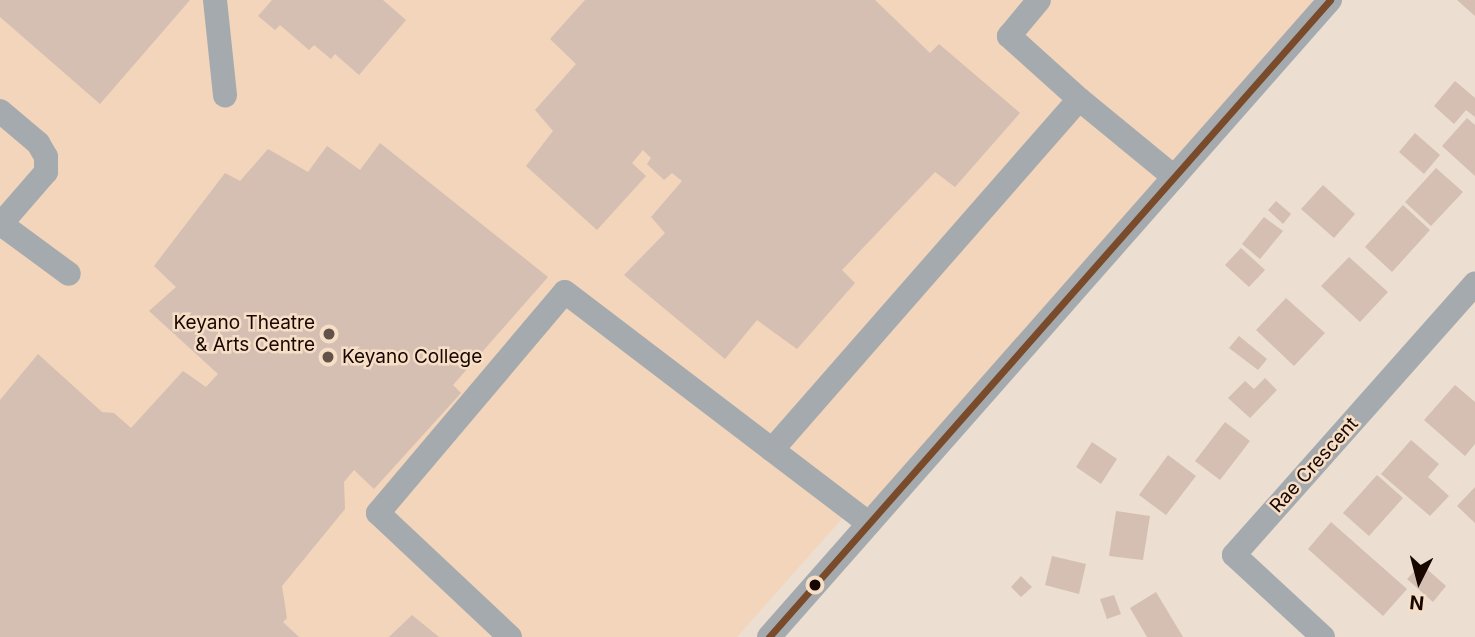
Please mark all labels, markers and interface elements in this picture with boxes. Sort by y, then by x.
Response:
place label: Keyano Theatre & Arts Centre [174,312,315,356]
marker: Keyano Theatre & Arts Centre [321,326,337,342]
place label: Keyano College [342,346,482,368]
marker: Keyano College [320,349,336,365]
street label: Rae Crescent [1265,413,1363,517]
north arrow [1384,546,1454,616]
unlabelled marker [808,578,822,592]
text: N [1408,590,1425,615]

